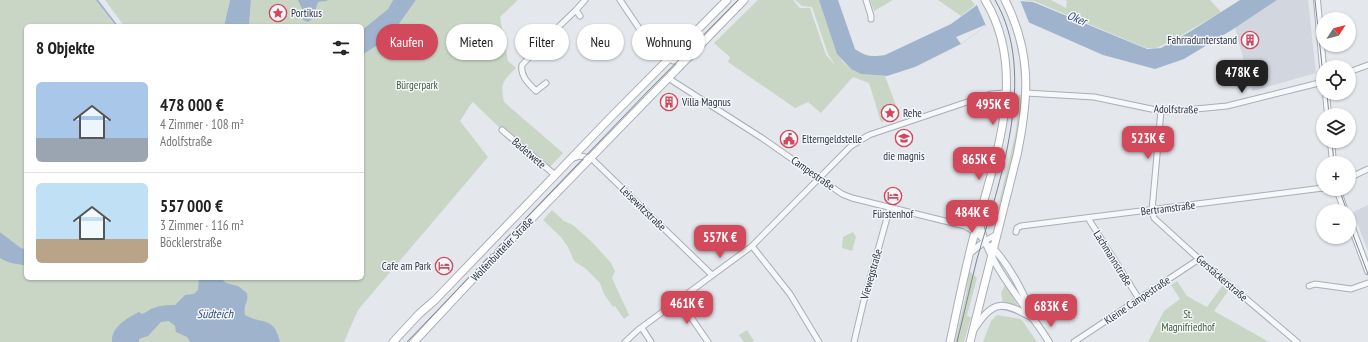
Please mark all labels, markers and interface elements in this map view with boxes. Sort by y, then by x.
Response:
place icon: Portikus [268,3,288,23]
place label: Portikus [291,6,322,20]
water label: Oker [1065,7,1090,29]
north arrow [1316,12,1356,52]
map controls [1316,12,1356,244]
chip: Kaufen [376,24,438,60]
chip: Mieten [446,24,507,60]
chip: Filter [515,24,569,60]
chip: Neu [577,24,624,60]
chip: Wohnung [632,24,705,60]
building icon: Fahrradunterstand [1240,30,1260,50]
place label: Fahrradunterstand [1167,33,1237,47]
text: 8 Objekte [36,37,95,59]
icon: filters [330,37,352,59]
pin: 478K € [1209,60,1275,94]
button: locate [1316,60,1356,100]
text: 478K € [1225,64,1259,81]
park label: Bürgerpark [396,78,439,92]
building icon: Villa Magnus [659,92,679,112]
pin: 495K € [960,92,1026,126]
text: 478 000 € [160,94,224,116]
place label: Villa Magnus [681,95,731,109]
text: 495K € [976,96,1010,113]
icon: home [68,98,116,146]
street label: Adolfstraße [1154,102,1199,116]
place icon: Rehe [880,103,900,123]
place label: Rehe [903,106,922,120]
button: layers [1316,108,1356,148]
text: 4 Zimmer · 108 m² [160,116,244,133]
pin: 523K € [1115,126,1181,160]
school or university icon: die magnis [894,128,914,148]
public building icon: Elterngeldstelle [779,129,799,149]
text: 523K € [1131,130,1165,147]
place label: Elterngeldstelle [802,132,863,146]
text: Adolfstraße [160,133,212,150]
street label: Badetwete [509,134,549,172]
pin: 865K € [946,147,1012,181]
place label: die magnis [883,149,925,163]
text: 865K € [962,151,996,168]
street label: Campestraße [789,153,838,193]
button: + [1316,156,1356,196]
street label: Leisewitzstraße [617,182,669,234]
hotel icon: Fürstenhof [883,186,903,206]
text: 557 000 € [160,195,223,217]
street label: Bertramstraße [1140,198,1196,218]
icon: home [68,199,116,247]
pin: 484K € [939,200,1005,234]
text: 484K € [955,204,989,221]
button: − [1316,204,1356,244]
place label: Fürstenhof [873,207,915,221]
street label: Wolfenbütteler Straße [468,214,537,284]
text: 3 Zimmer · 116 m² [160,217,244,234]
pin: 557K € [687,225,753,259]
street label: Lachmannstraße [1090,228,1136,289]
text: 557K € [703,229,737,246]
text: Böcklerstraße [160,234,222,251]
street label: Viewegstraße [857,247,885,302]
street label: Gerstäckerstraße [1193,252,1251,305]
hotel icon: Cafe am Park [434,256,454,276]
place label: Cafe am Park [382,259,432,273]
street label: Kleine Campestraße [1101,273,1173,327]
pin: 461K € [654,291,720,325]
pin: 683K € [1018,294,1084,328]
text: 461K € [670,295,704,312]
text: 683K € [1034,298,1068,315]
water label: Südteich [197,306,234,321]
park label: St. Magnifriedhof [1161,307,1216,334]

